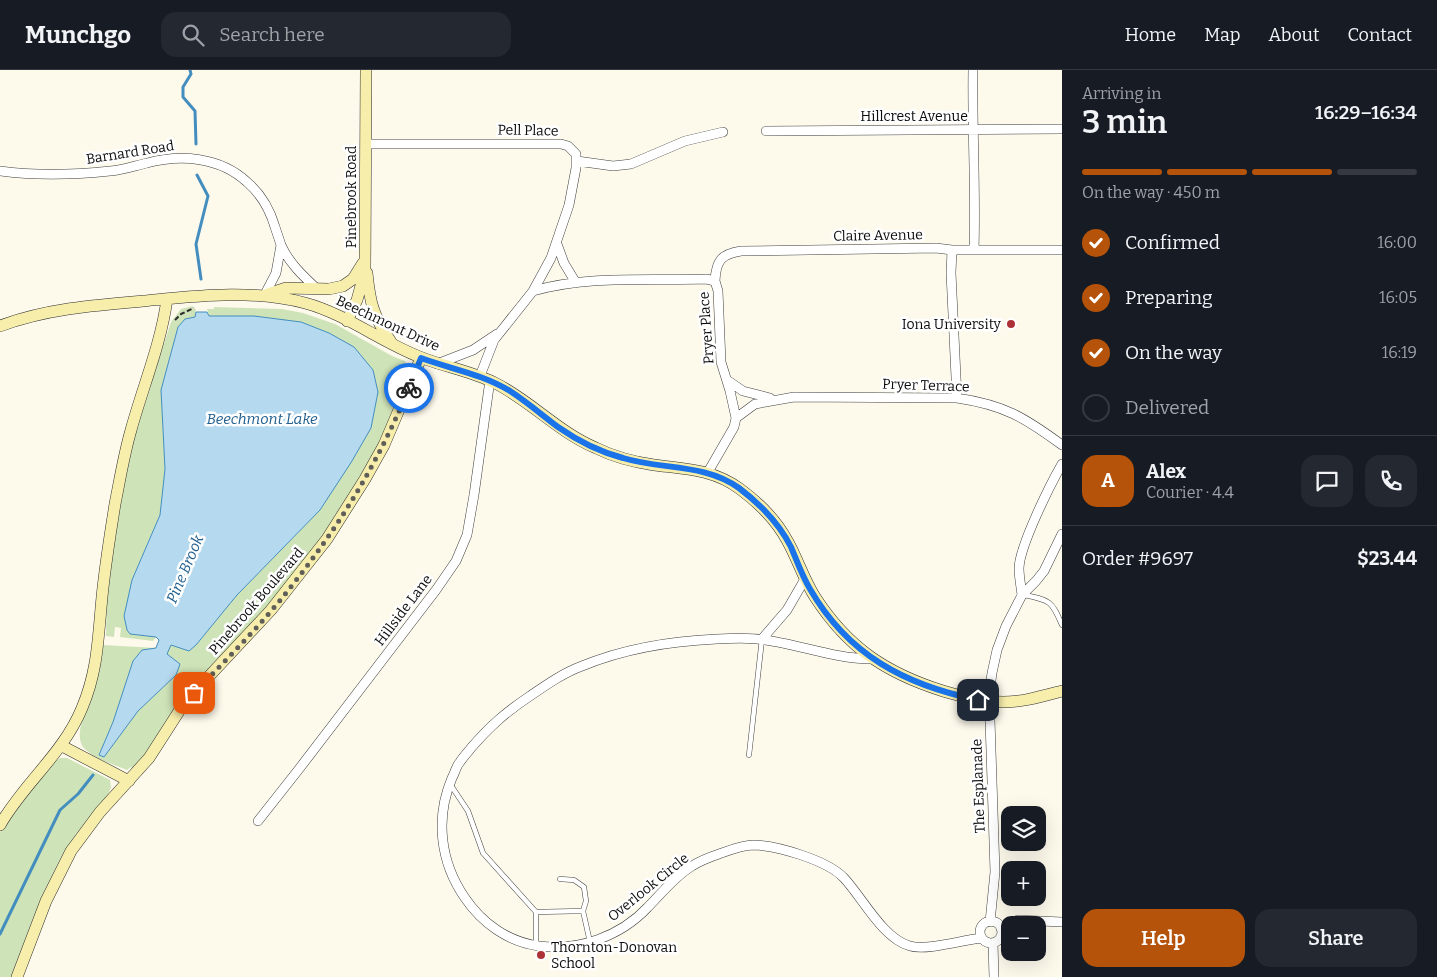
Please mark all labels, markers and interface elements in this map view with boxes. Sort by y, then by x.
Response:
search box [161,12,511,57]
text: Munchgo [25,21,131,49]
icon: search [179,21,207,49]
text: Search here [219,23,325,46]
text: Home [1125,24,1176,46]
text: Map [1204,24,1240,46]
text: About [1268,24,1319,46]
text: Contact [1347,24,1412,46]
text: Arriving in [1082,84,1161,103]
text: 16:29–16:34 [1315,101,1417,124]
text: 3 min [1082,103,1167,141]
street label: Hillcrest Avenue [860,108,968,125]
street label: Pell Place [497,121,559,140]
street label: Barnard Road [85,137,175,168]
street label: Pinebrook Road [343,146,360,248]
text: On the way · 450 m [1082,183,1220,202]
street label: Claire Avenue [833,226,923,245]
icon: check [1082,229,1110,257]
text: Confirmed [1125,231,1220,254]
text: 16:00 [1377,233,1417,252]
icon: check [1082,284,1110,312]
text: Preparing [1125,286,1213,309]
text: 16:05 [1379,288,1417,307]
street label: Pryer Place [695,291,718,365]
street label: Beechmont Drive [333,292,442,355]
place label: Iona University [902,316,1002,333]
marker: Iona University [1005,318,1017,330]
icon: check [1082,339,1110,367]
text: On the way [1125,341,1222,364]
text: 16:19 [1382,343,1417,362]
courier [384,363,434,413]
icon: bike [395,374,423,402]
street label: Pryer Terrace [882,375,970,396]
text: Delivered [1125,396,1209,419]
water label: Beechmont Lake [206,410,318,428]
button: chat [1301,455,1353,507]
button: phone [1365,455,1417,507]
text: Alex [1146,460,1186,483]
text: A [1101,469,1115,492]
text: Courier · 4.4 [1146,483,1234,502]
water label: Pine Brook [163,531,208,606]
street label: Pinebrook Boulevard [205,545,307,658]
text: Order #9697 [1082,547,1193,570]
text: $23.44 [1357,547,1417,570]
street label: Hillside Lane [371,571,436,649]
pin [173,672,215,714]
icon: bag [180,679,208,707]
pin [957,679,999,721]
icon: home [964,686,992,714]
street label: The Esplanade [968,738,989,834]
map controls [1001,806,1046,961]
button: layers [1001,806,1046,851]
street label: Overlook Circle [604,850,692,925]
button: + [1001,861,1046,906]
button: Help [1082,909,1245,967]
button: Share [1255,909,1417,967]
button: − [1001,916,1046,961]
place label: Thornton-Donovan School [551,939,677,972]
marker: Thornton-Donovan School [535,949,547,961]

